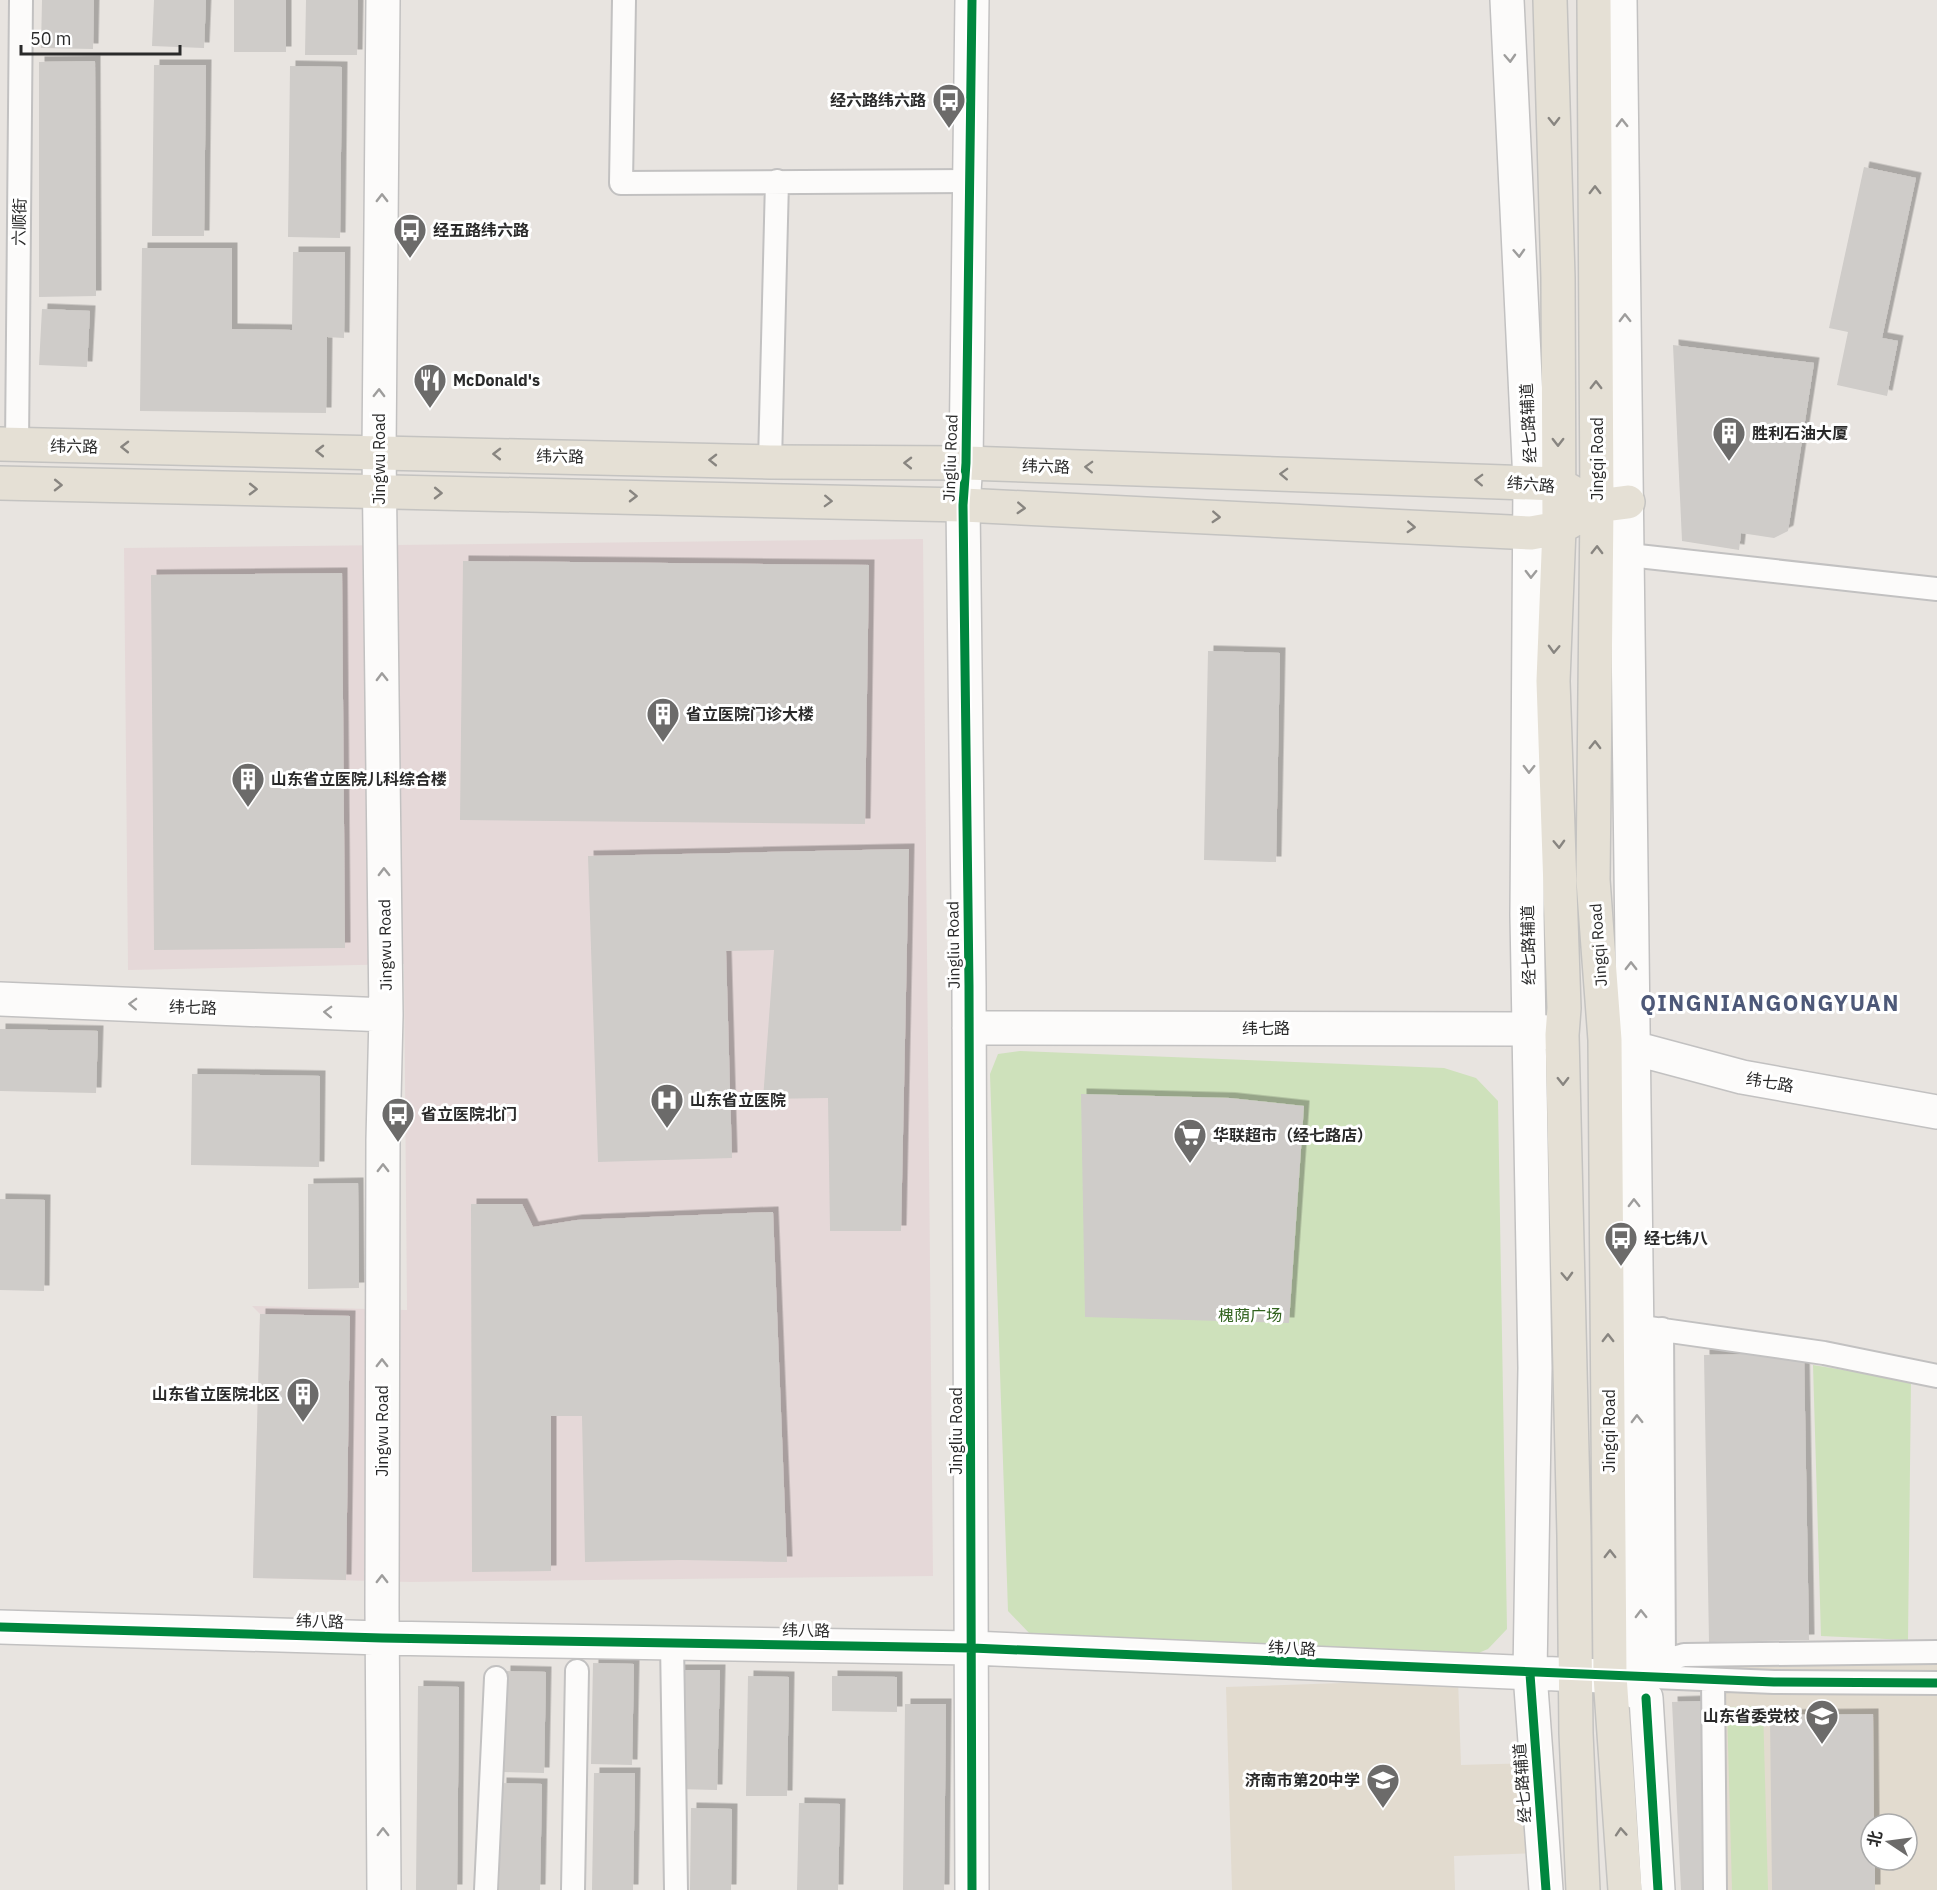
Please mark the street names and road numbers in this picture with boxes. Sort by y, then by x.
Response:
street label: 六顺街 [9,198,29,246]
street label: 经七路辅道 [1516,383,1540,463]
street label: Jingwu Road [369,413,389,505]
street label: Jingliu Road [938,414,962,502]
street label: Jingqi Road [1587,417,1607,501]
street label: 纬六路 [50,436,98,456]
street label: 纬六路 [536,446,584,466]
street label: 纬六路 [1022,455,1070,477]
street label: 纬六路 [1506,472,1556,496]
street label: Jingwu Road [374,899,396,991]
street label: Jingliu Road [942,901,964,989]
street label: Jingqi Road [1585,903,1611,987]
street label: 经七路辅道 [1517,905,1539,985]
street label: 纬七路 [169,996,217,1018]
street label: 纬七路 [1242,1018,1290,1038]
street label: 纬七路 [1745,1068,1795,1096]
street label: Jingwu Road [372,1385,392,1477]
street label: Jingliu Road [946,1387,966,1475]
street label: Jingqi Road [1599,1389,1619,1473]
street label: 纬八路 [296,1610,344,1632]
street label: 纬八路 [782,1620,830,1640]
street label: 纬八路 [1268,1637,1316,1659]
street label: 经七路辅道 [1509,1742,1535,1824]

